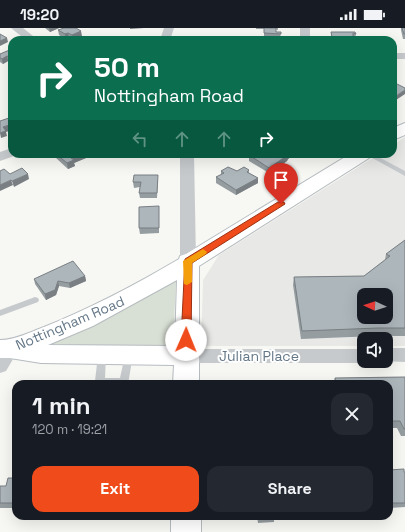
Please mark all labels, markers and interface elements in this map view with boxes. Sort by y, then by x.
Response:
text: 19:20 [20,5,59,24]
text: 50 m [94,49,160,85]
icon: right [28,52,80,104]
text: Nottingham Road [94,84,244,107]
icon: left [129,128,151,150]
icon: ahead [171,128,193,150]
icon: ahead [213,128,235,150]
icon: right [255,128,277,150]
pin [264,163,298,204]
icon: arrive [270,169,292,191]
north arrow [357,288,393,324]
map controls [357,288,393,368]
street label: Nottingham Road [13,292,127,354]
position arrow [165,319,207,361]
button: sound [357,332,393,368]
street label: Julian Place [219,347,299,365]
text: 1 min [32,390,91,421]
button: close [331,393,373,435]
text: 120 m · 19:21 [32,421,107,438]
button: Exit [32,466,199,512]
button: Share [207,466,373,512]

